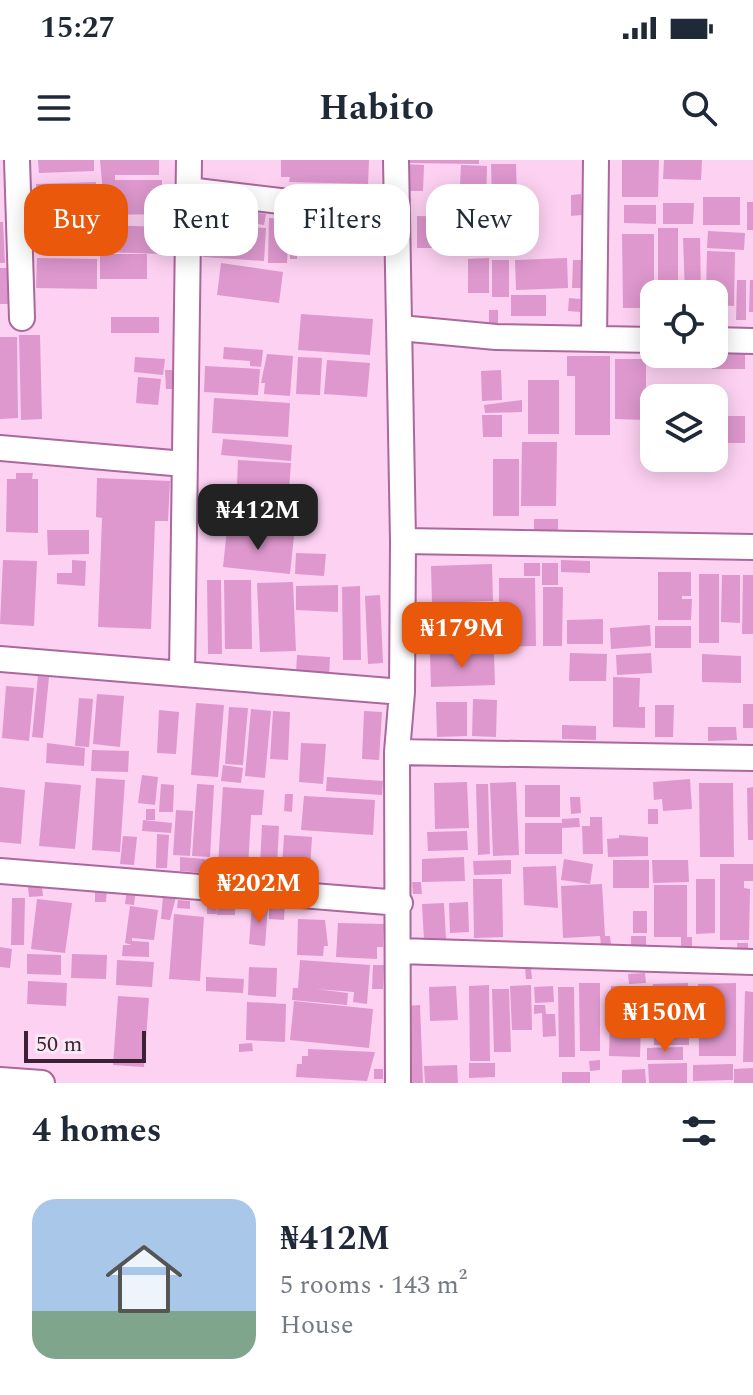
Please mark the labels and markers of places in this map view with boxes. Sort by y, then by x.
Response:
pin: ₦412M [202,484,314,552]
pin: ₦179M [406,602,518,670]
pin: ₦202M [203,857,315,925]
pin: ₦150M [609,986,721,1054]

